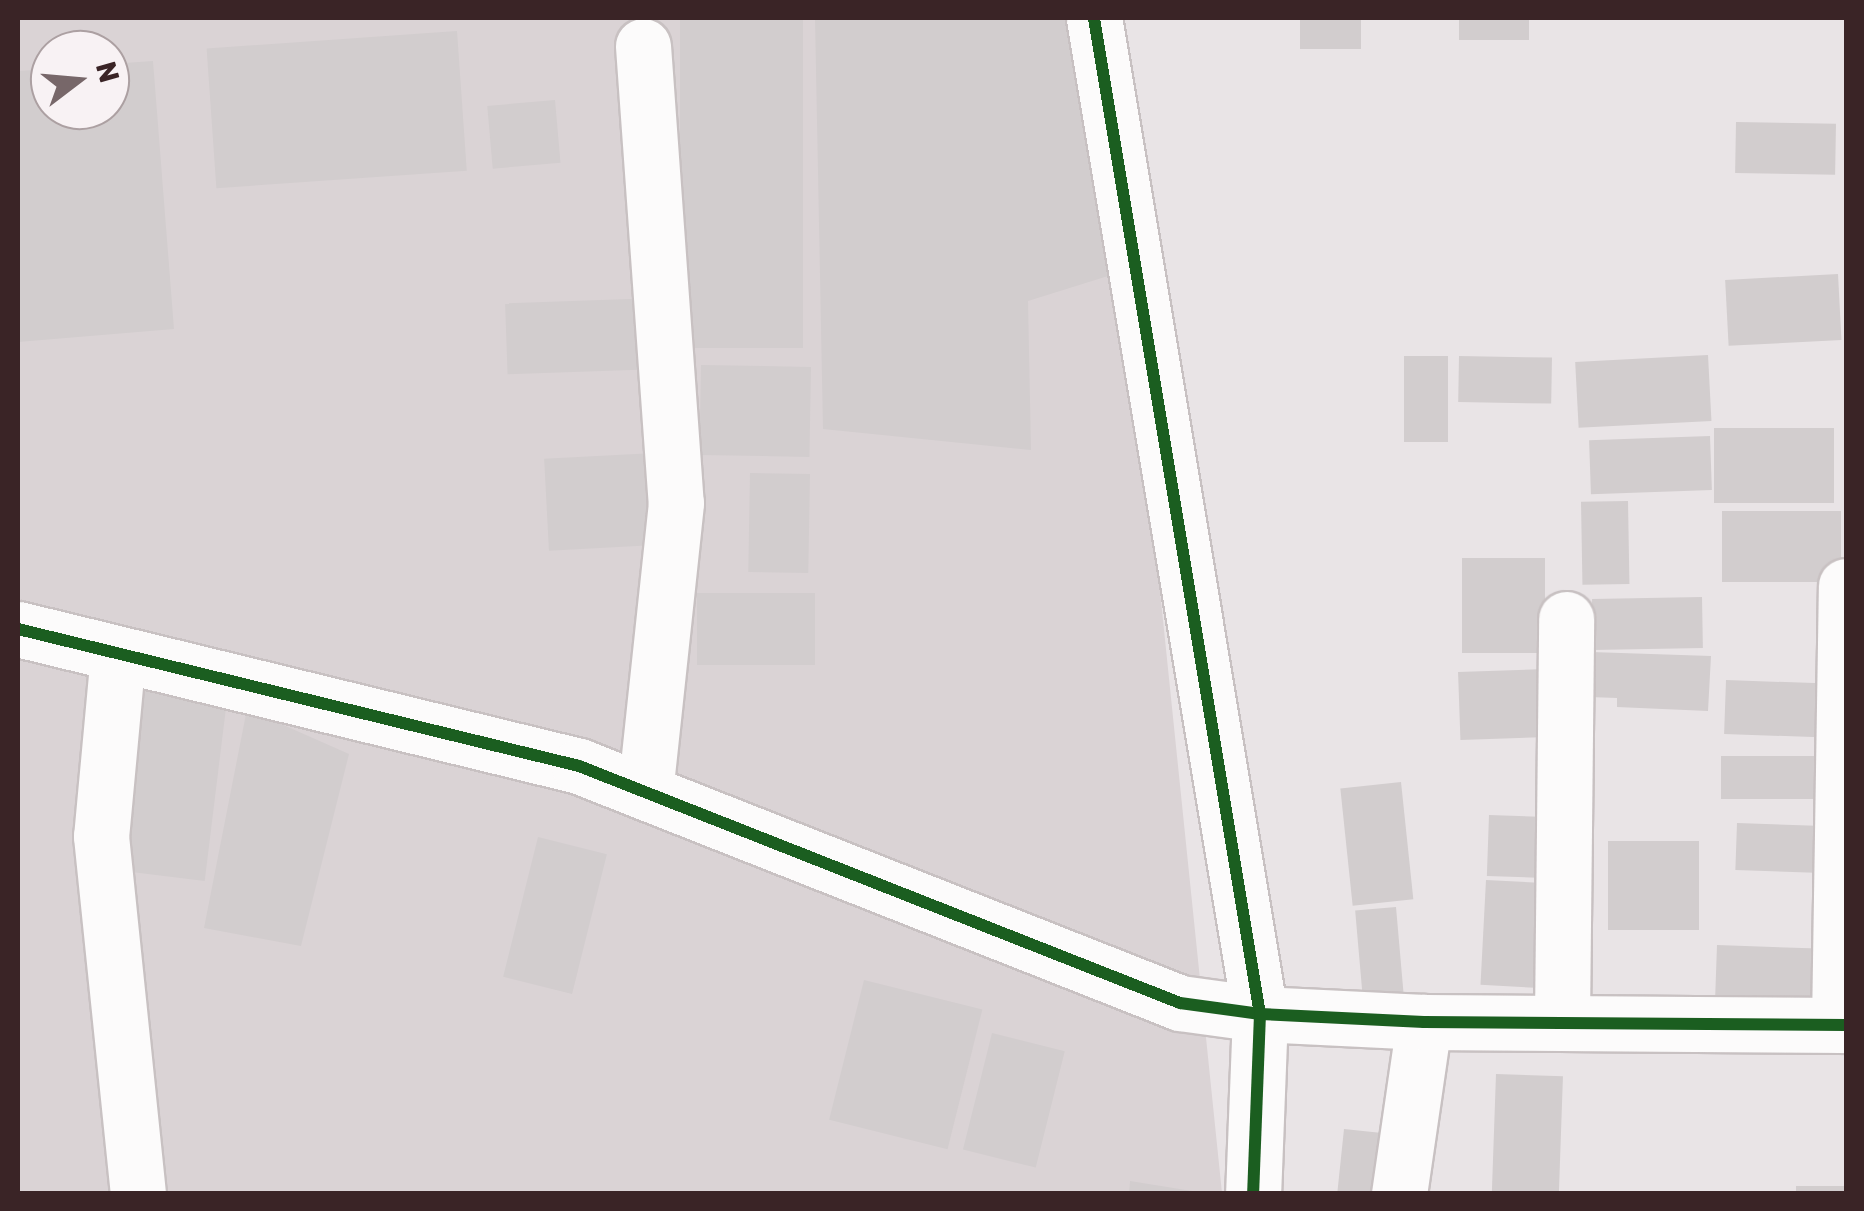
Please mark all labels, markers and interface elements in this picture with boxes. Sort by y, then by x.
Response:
north arrow [30,30,130,130]
text: N [89,58,126,86]

